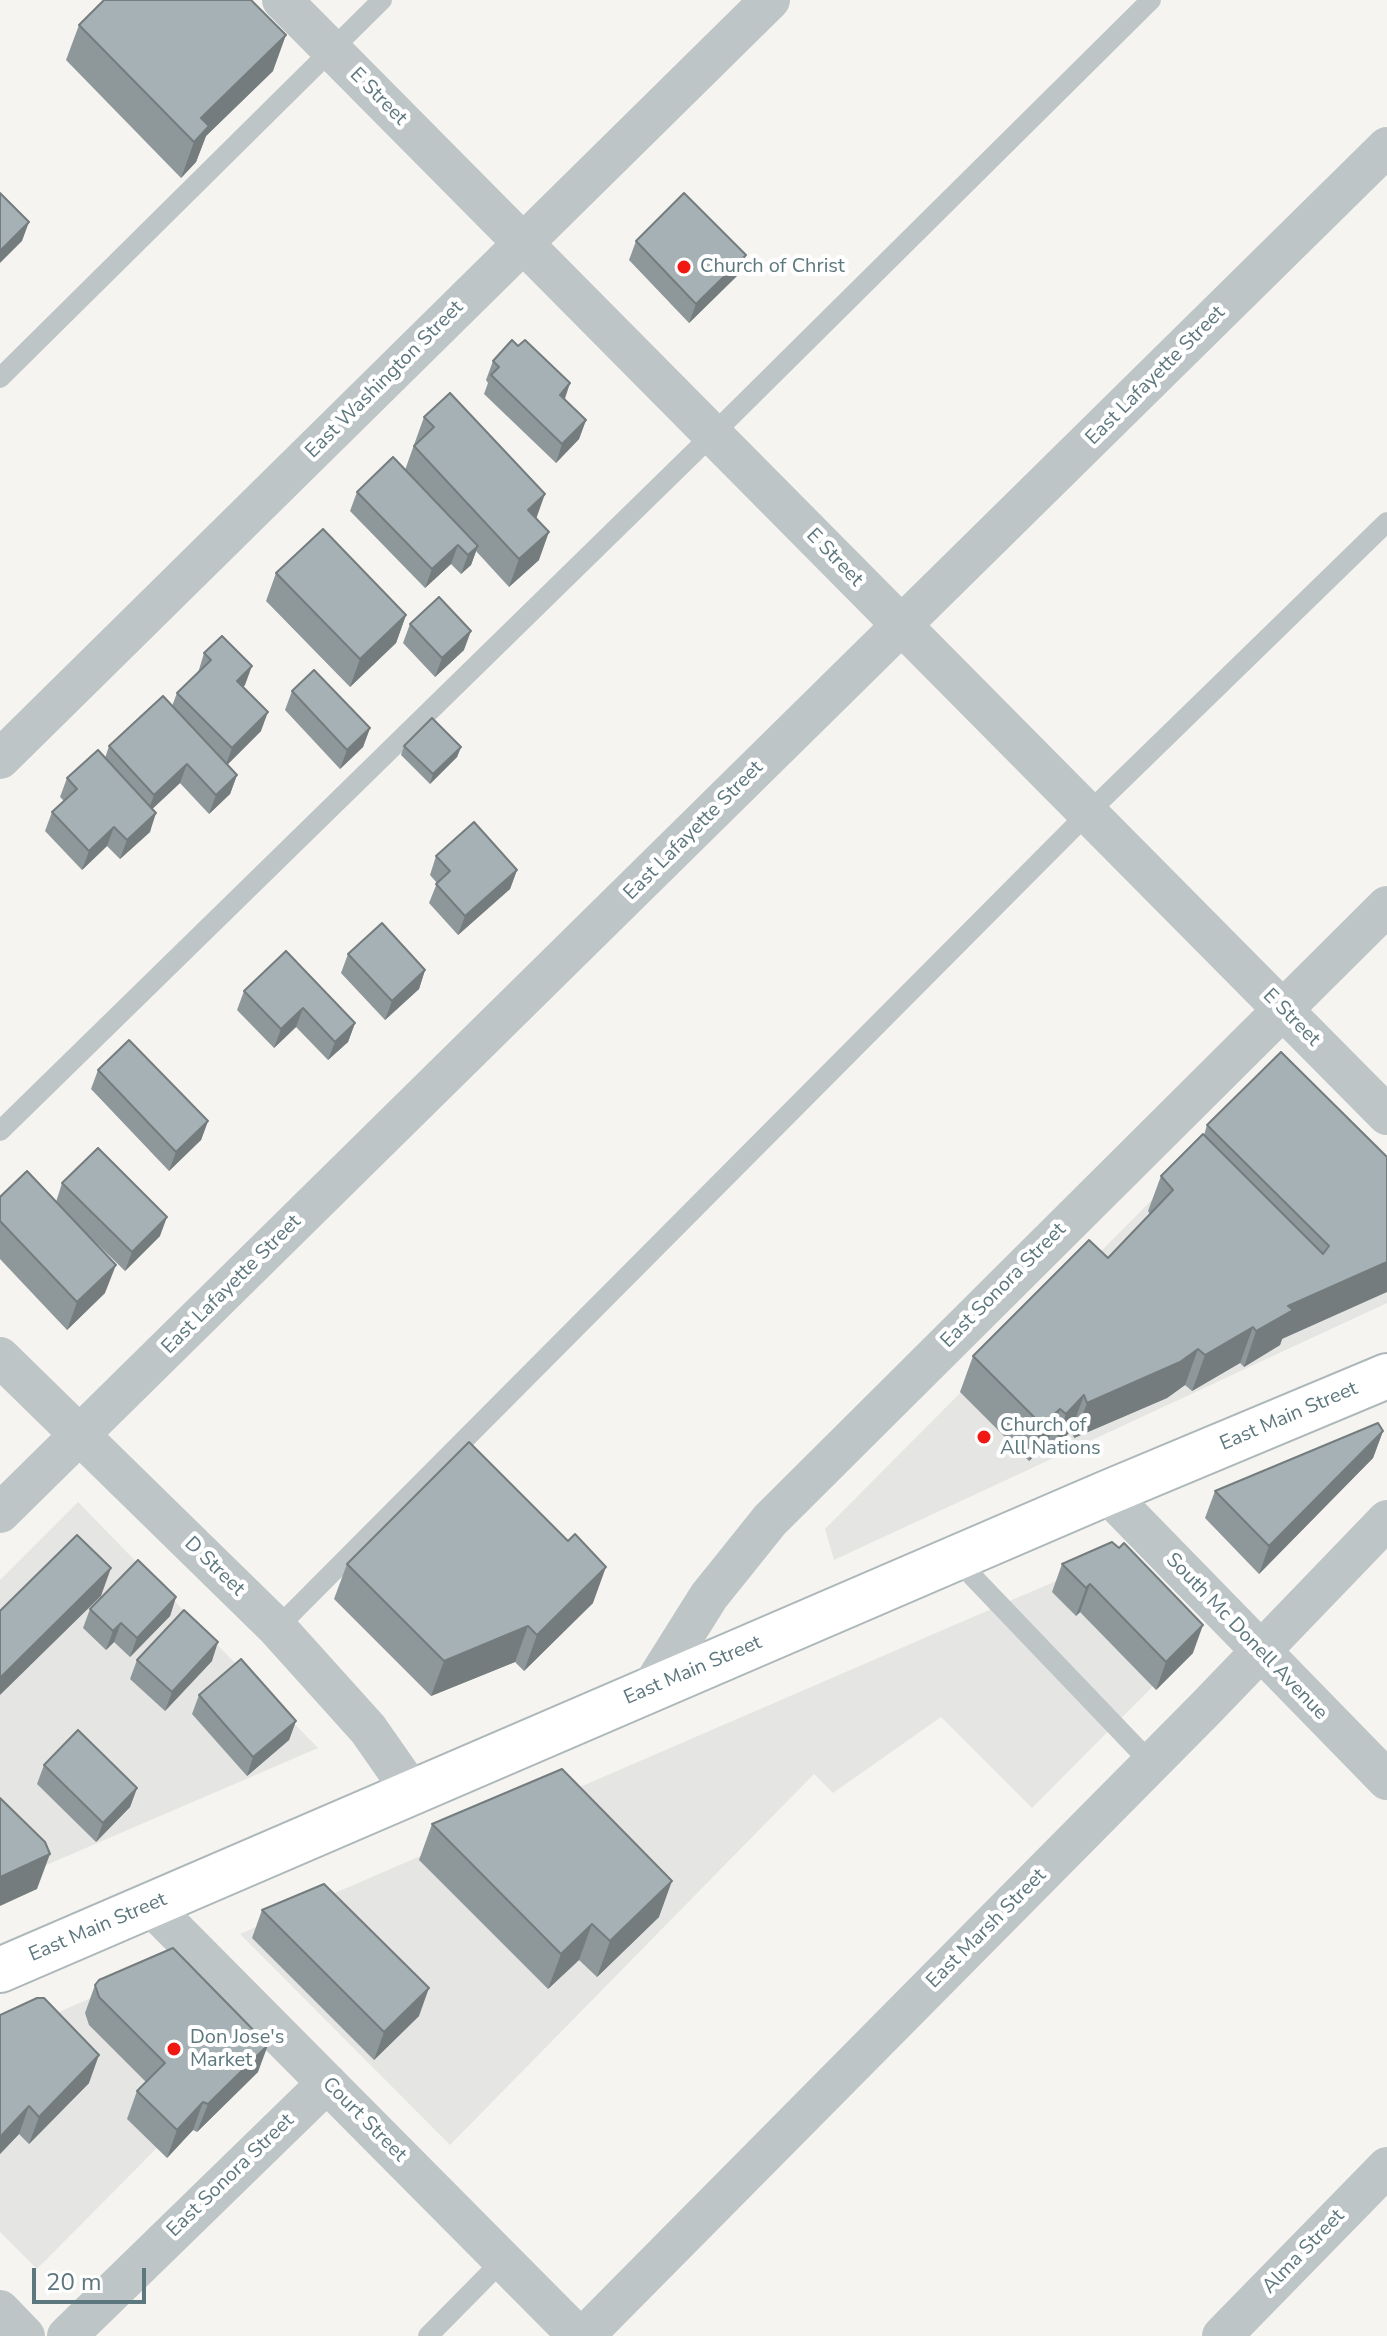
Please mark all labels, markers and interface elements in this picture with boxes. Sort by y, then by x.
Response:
street label: E Street [344,63,412,131]
place label: Church of Christ [700,255,845,279]
marker: Church of Christ [675,258,693,276]
street label: East Washington Street [301,296,469,464]
street label: East Lafayette Street [1081,301,1231,451]
street label: E Street [801,524,867,592]
street label: East Lafayette Street [619,756,769,906]
street label: E Street [1257,984,1325,1052]
street label: East Lafayette Street [157,1210,307,1360]
street label: East Sonora Street [936,1218,1072,1354]
street label: East Main Street [1217,1377,1361,1457]
place label: Church of All Nations [1000,1414,1101,1461]
marker: Church of All Nations [975,1428,993,1446]
street label: D Street [179,1532,249,1602]
street label: South Mc Donell Avenue [1160,1549,1332,1725]
street label: East Main Street [621,1631,765,1711]
street label: East Marsh Street [922,1864,1052,1994]
street label: East Main Street [26,1888,170,1968]
place label: Don Jose's Market [190,2026,284,2073]
marker: Don Jose's Market [165,2040,183,2058]
street label: Court Street [317,2073,411,2167]
street label: East Sonora Street [163,2109,299,2243]
street label: Alma Street [1258,2205,1350,2299]
scale bar [36,2252,150,2302]
text: 20 m [46,2266,102,2298]

